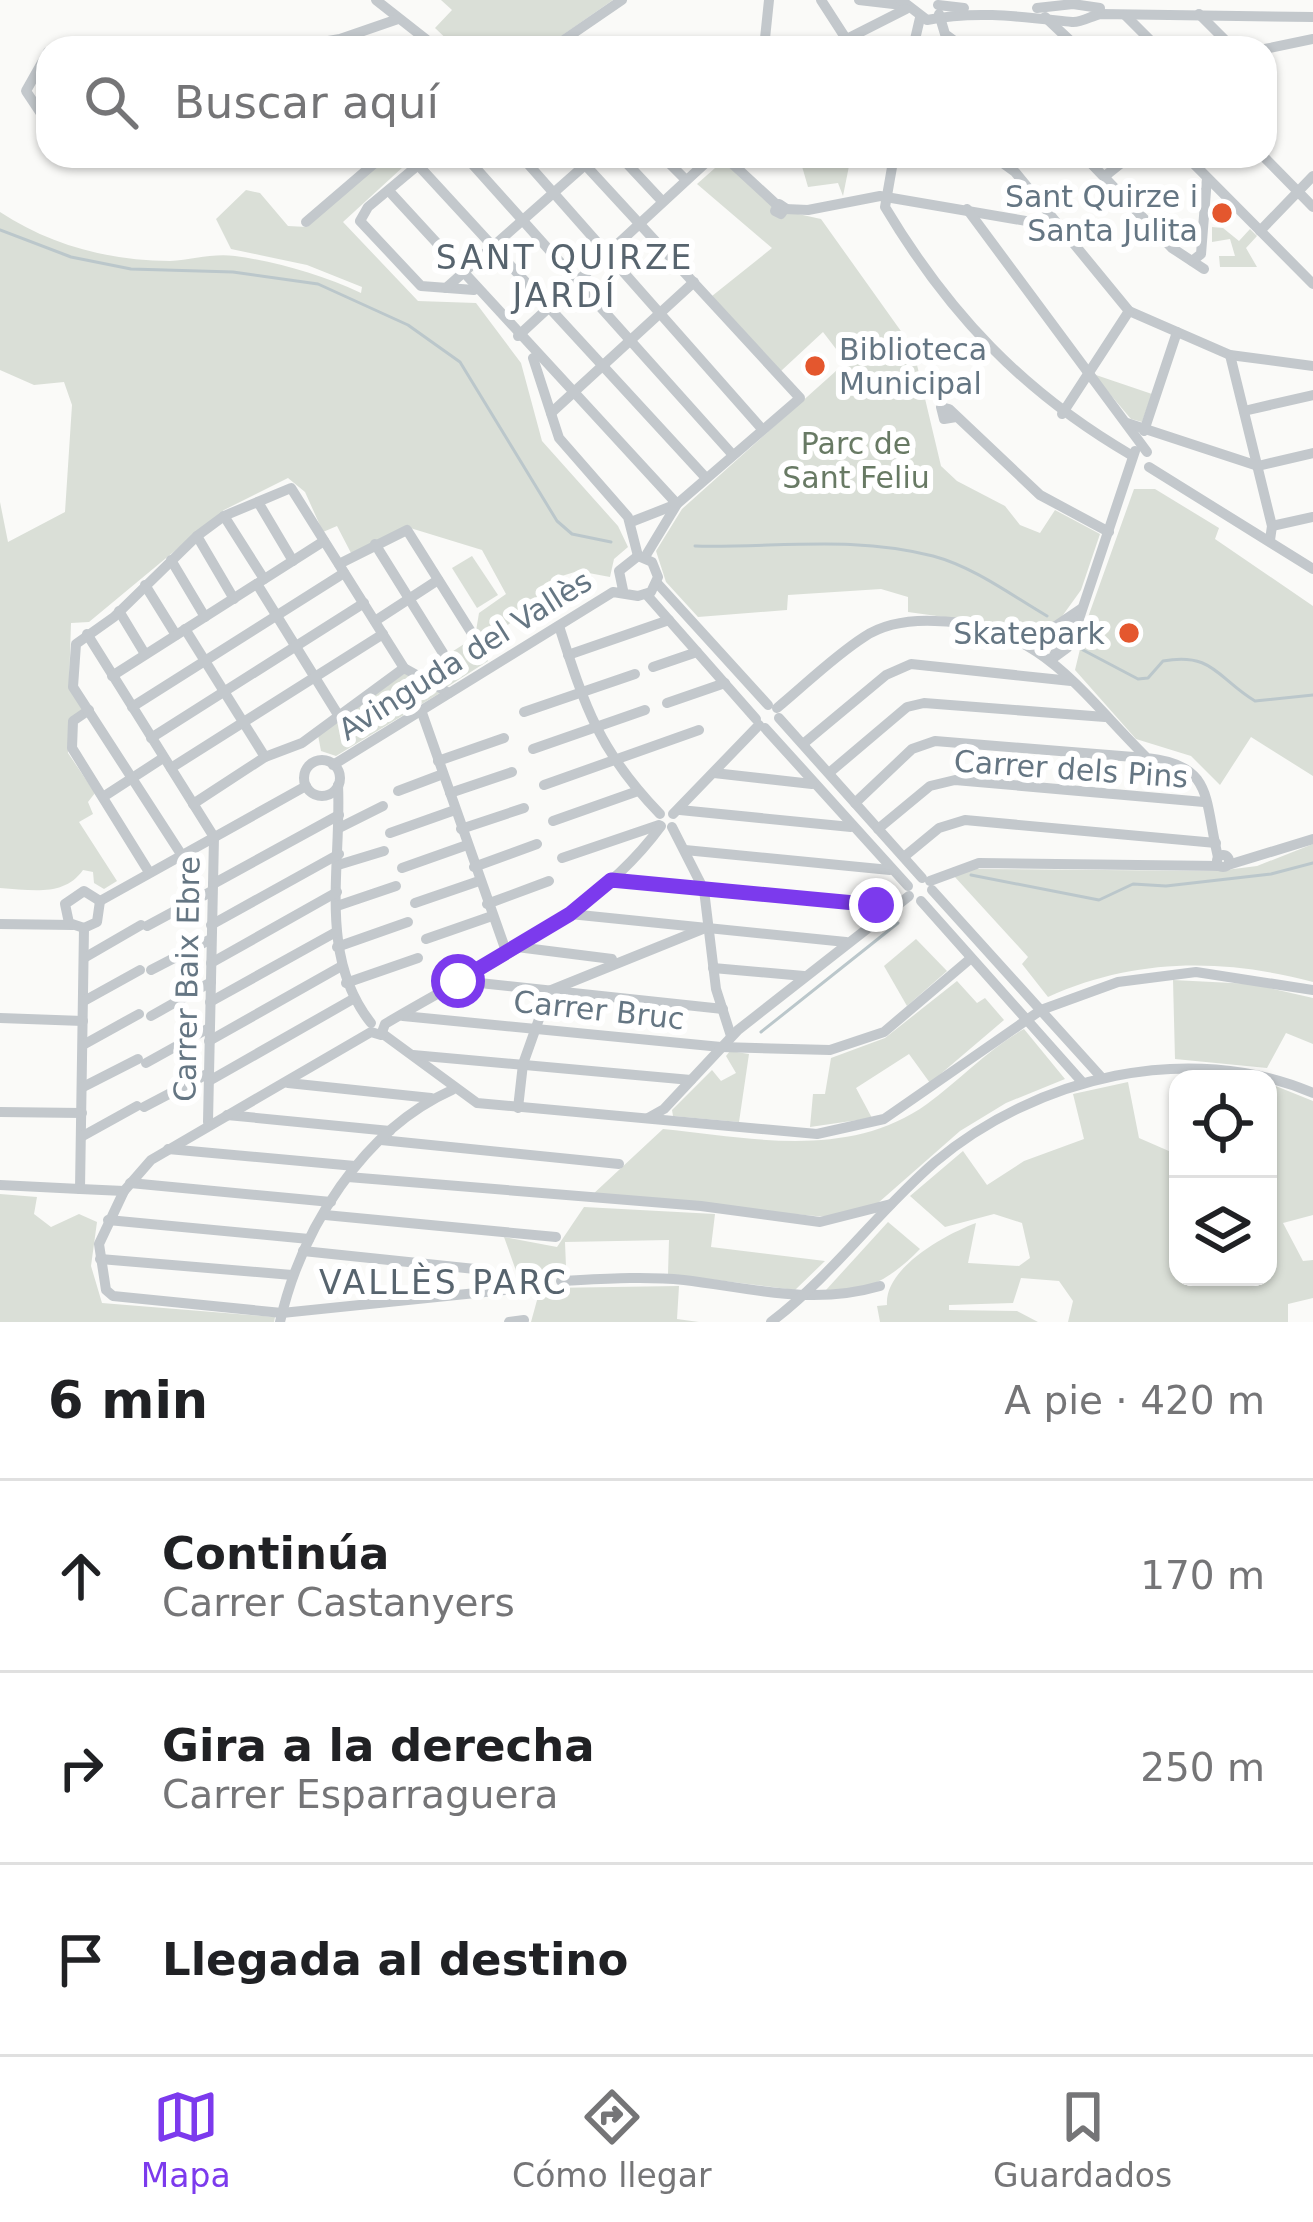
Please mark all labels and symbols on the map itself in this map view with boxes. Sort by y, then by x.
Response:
place label: Sant Quirze i Santa Julita [1005,179,1198,248]
marker: Sant Quirze i Santa Julita [1209,200,1235,226]
district label: SANT QUIRZE JARDÍ [436,238,694,315]
place label: Biblioteca Municipal [839,332,987,401]
marker: Biblioteca Municipal [802,353,828,379]
park label: Parc de Sant Feliu [782,426,930,495]
street label: Avinguda del Vallès [332,563,598,747]
place label: Skatepark [953,616,1106,651]
marker: Skatepark [1116,620,1142,646]
street label: Carrer dels Pins [953,743,1189,795]
street label: Carrer Baix Ebre [167,856,207,1102]
route end [849,878,903,932]
route start [431,954,485,1008]
street label: Carrer Bruc [512,984,686,1036]
district label: VALLÈS PARC [319,1262,569,1302]

